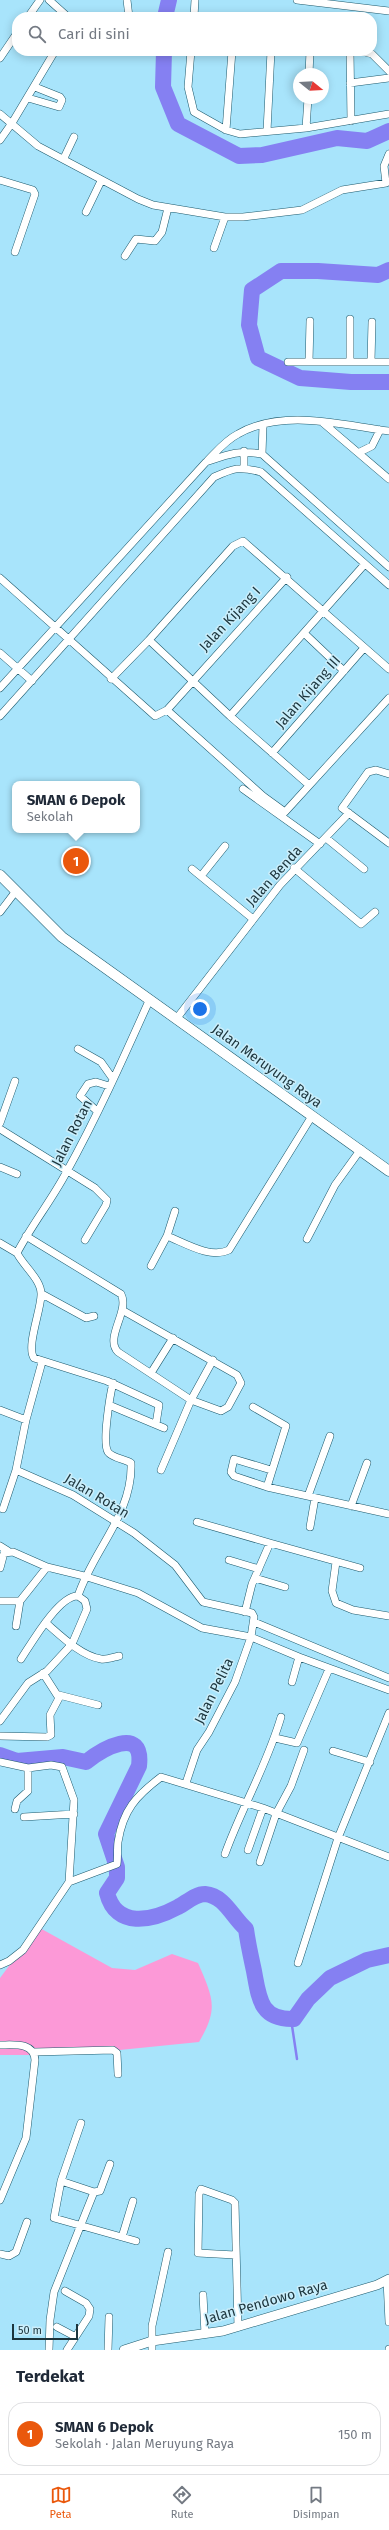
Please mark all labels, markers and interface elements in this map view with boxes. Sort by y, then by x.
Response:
search box [12,12,377,56]
icon: search [26,23,48,45]
text: Cari di sini [58,25,130,43]
north arrow [293,68,329,104]
street label: Jalan Kijang I [196,583,264,655]
street label: Jalan Kijang III [272,652,344,732]
popup [12,781,140,833]
text: SMAN 6 Depok [27,791,125,809]
text: Sekolah [27,809,73,824]
street label: Jalan Benda [242,842,306,910]
pin: 1 [63,846,89,876]
your location [190,999,210,1019]
street label: Jalan Meruyung Raya [209,1020,325,1112]
street label: Jalan Rotan [48,1097,96,1169]
street label: Jalan Rotan [62,1470,132,1522]
street label: Jalan Pelita [191,1655,237,1727]
street label: Jalan Pendowo Raya [202,2276,330,2328]
scale bar [12,2322,78,2341]
text: 50 m [18,2324,42,2337]
text: Terdekat [16,2366,85,2387]
text: SMAN 6 Depok [55,2418,154,2436]
text: 1 [27,2427,33,2442]
text: 150 m [338,2427,372,2442]
text: Sekolah · Jalan Meruyung Raya [55,2436,234,2451]
tab: Peta [50,2484,72,2521]
tab: Rute [171,2484,194,2521]
tab: Disimpan [293,2484,339,2521]

